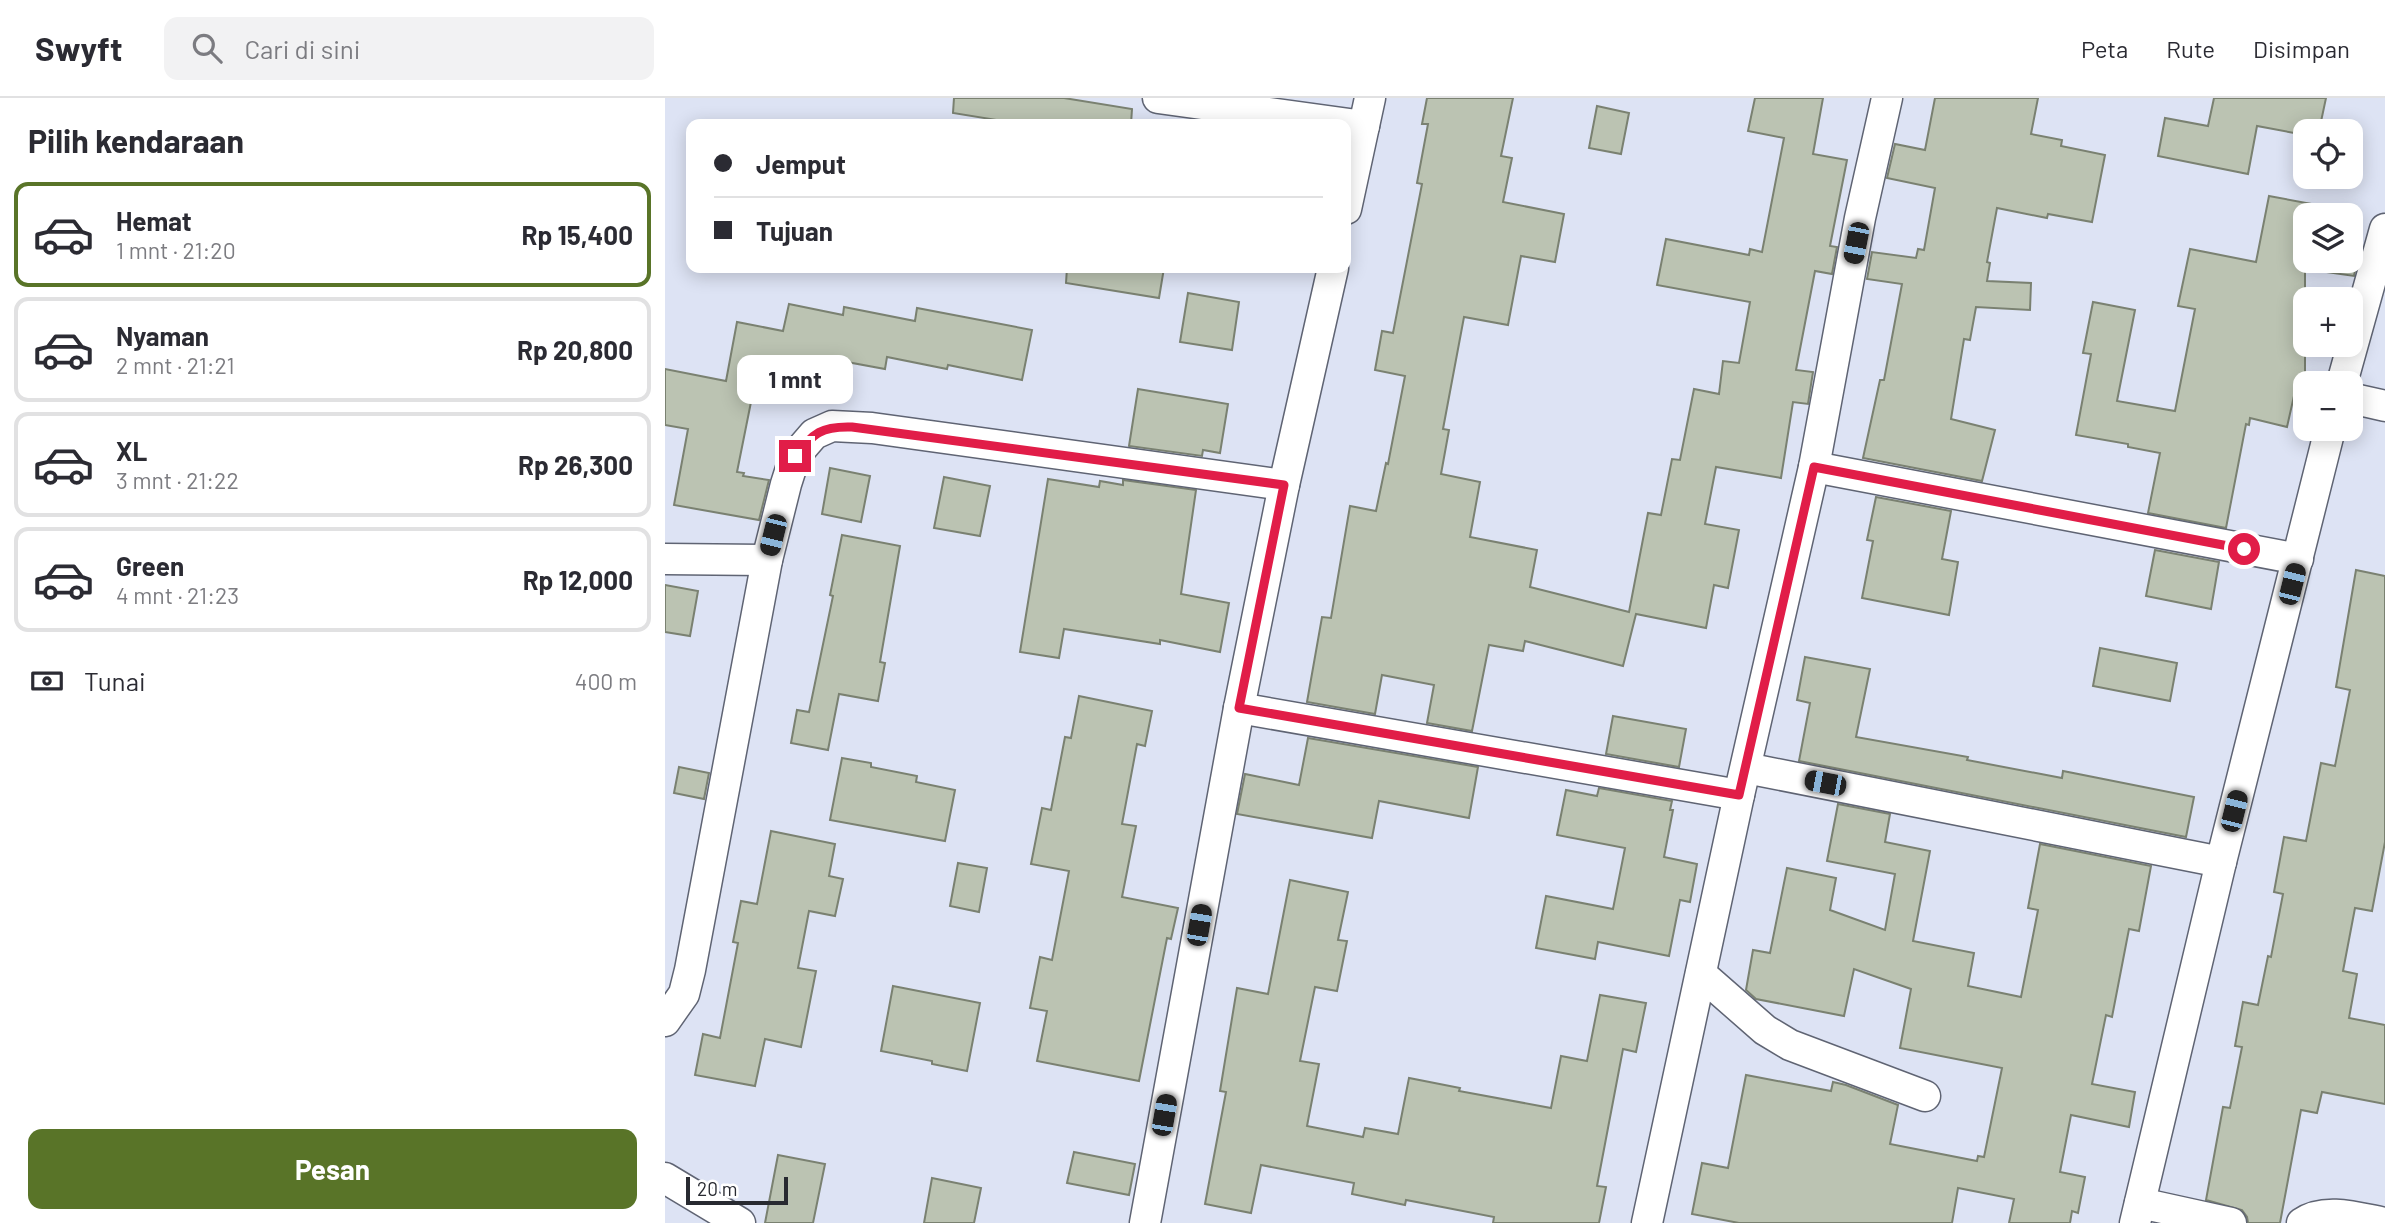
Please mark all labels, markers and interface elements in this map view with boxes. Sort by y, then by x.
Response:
search box [164,17,654,80]
text: Swyft [35,28,122,68]
icon: search [188,29,226,67]
text: Cari di sini [244,33,360,64]
text: Peta [2081,34,2128,63]
text: Rute [2166,34,2215,63]
text: Disimpan [2253,34,2350,63]
map controls [2293,119,2363,441]
button: locate [2293,119,2363,189]
text: Pilih kendaraan [28,121,244,159]
text: Jemput [756,148,846,179]
icon: car [32,203,95,266]
button: layers [2293,203,2363,273]
text: Hemat [116,205,192,236]
text: Tujuan [756,215,833,246]
text: Rp 15,400 [522,219,633,250]
car [1842,220,1871,266]
text: 1 mnt · 21:20 [116,236,236,264]
button: + [2293,287,2363,357]
icon: car [32,318,95,381]
text: Nyaman [116,320,209,351]
text: Rp 20,800 [517,334,633,365]
text: 2 mnt · 21:21 [116,351,235,379]
callout: 1 mnt [737,354,853,404]
text: 1 mnt [768,365,822,393]
button: − [2293,371,2363,441]
icon: car [32,433,95,496]
text: XL [116,435,147,466]
route end [779,440,811,472]
text: Rp 26,300 [518,449,633,480]
text: 3 mnt · 21:22 [116,466,239,494]
car [758,512,789,558]
route start [2228,533,2260,565]
icon: car [32,548,95,611]
text: Green [116,550,184,581]
car [2277,561,2308,607]
text: Rp 12,000 [523,564,633,595]
text: 4 mnt · 21:23 [116,581,239,609]
icon: cash [28,662,66,700]
text: Tunai [84,665,146,696]
text: 400 m [575,667,637,695]
car [1803,769,1848,797]
car [2219,788,2250,834]
car [1186,902,1213,948]
car [1151,1092,1178,1138]
button: Pesan [28,1129,637,1209]
scale bar [686,1174,787,1206]
text: 20 m [697,1177,737,1200]

